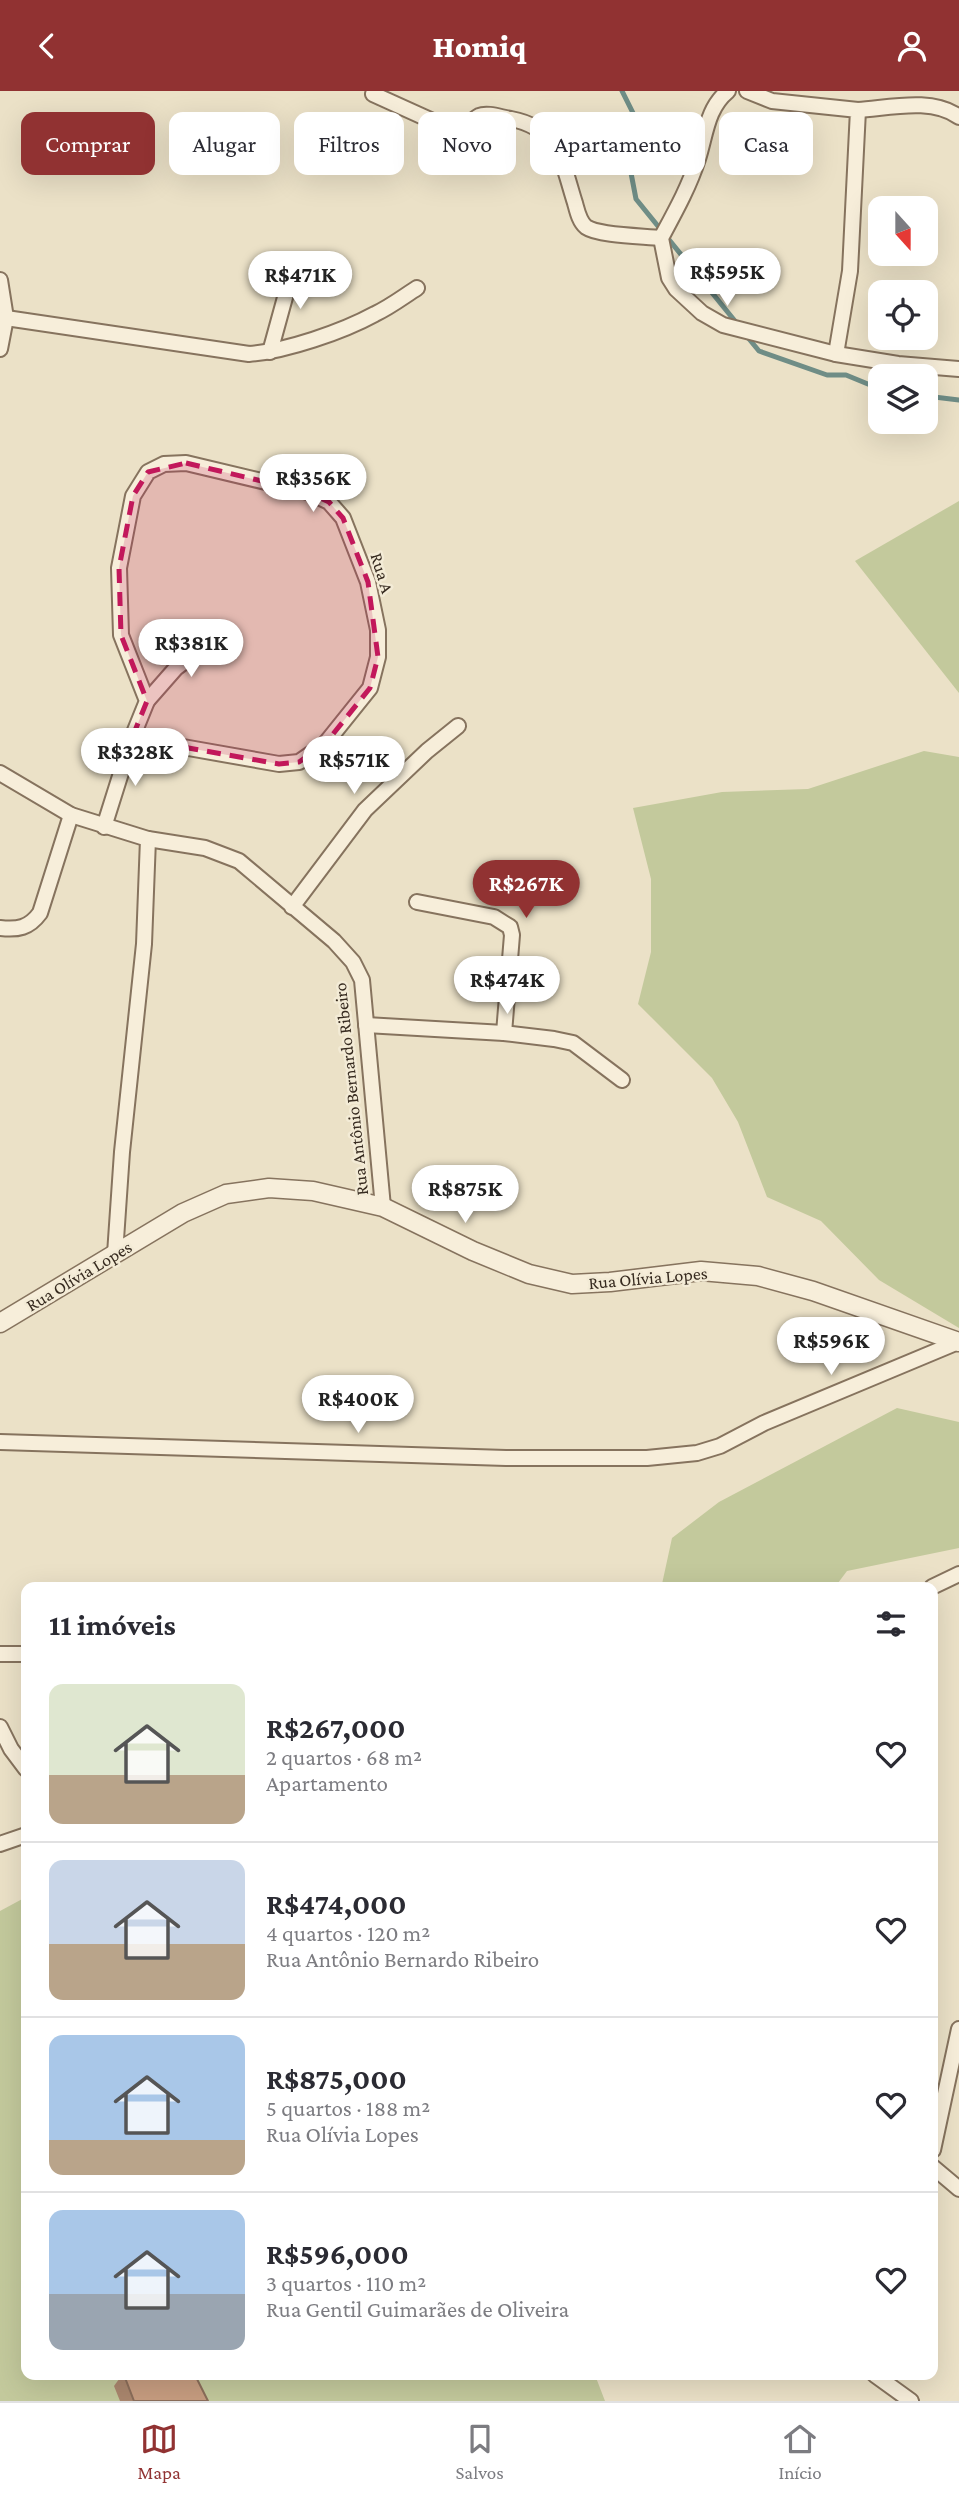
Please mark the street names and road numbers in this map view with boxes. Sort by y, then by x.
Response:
street label: Rua A [366,550,398,596]
street label: Rua Antônio Bernardo Ribeiro [330,982,372,1196]
street label: Rua Olívia Lopes [23,1237,135,1315]
street label: Rua Olívia Lopes [588,1263,708,1293]

